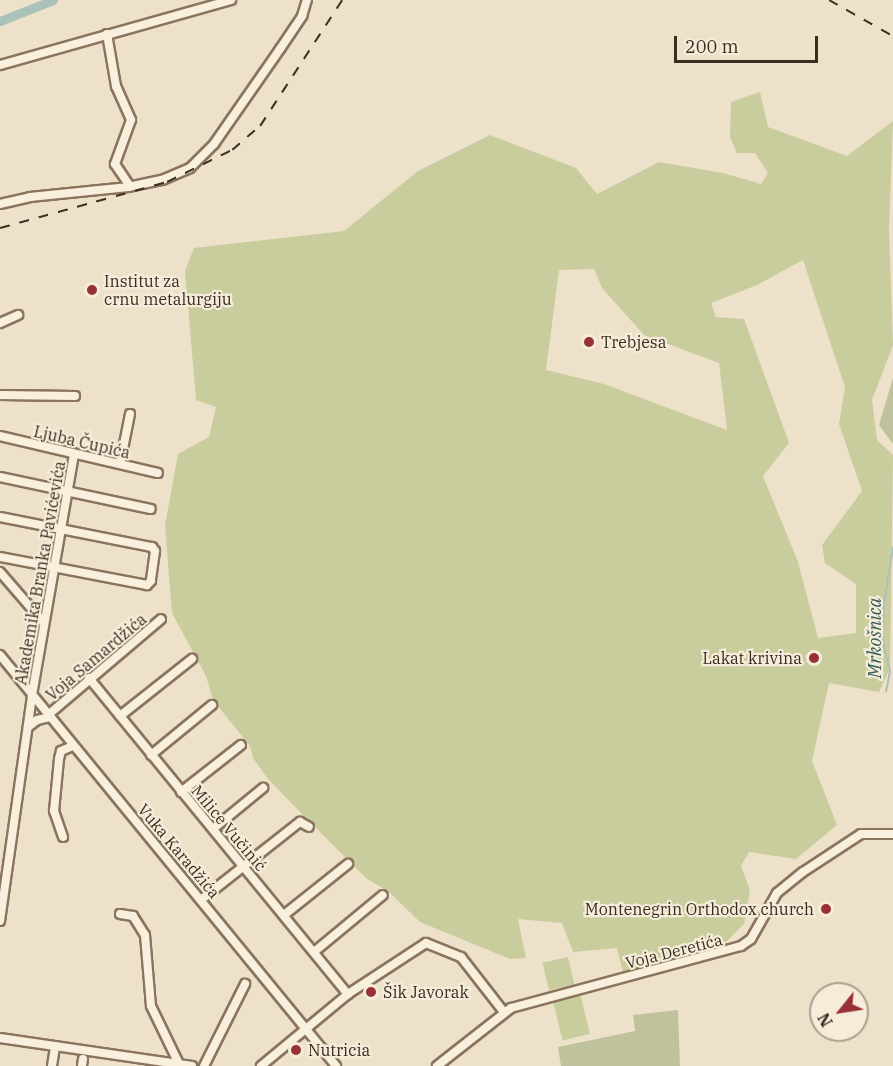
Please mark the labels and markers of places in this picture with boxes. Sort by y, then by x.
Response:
place label: Institut za crnu metalurgiju [104,271,232,309]
marker: Institut za crnu metalurgiju [85,283,99,297]
place label: Trebjesa [601,332,666,352]
marker: Trebjesa [582,335,596,349]
place label: Lakat krivina [702,648,802,668]
marker: Lakat krivina [807,651,821,665]
place label: Montenegrin Orthodox church [585,899,814,919]
marker: Montenegrin Orthodox church [819,902,833,916]
place label: Šik Javorak [383,982,469,1002]
marker: Šik Javorak [364,985,378,999]
place label: Nutricia [308,1040,370,1060]
marker: Nutricia [289,1043,303,1057]

